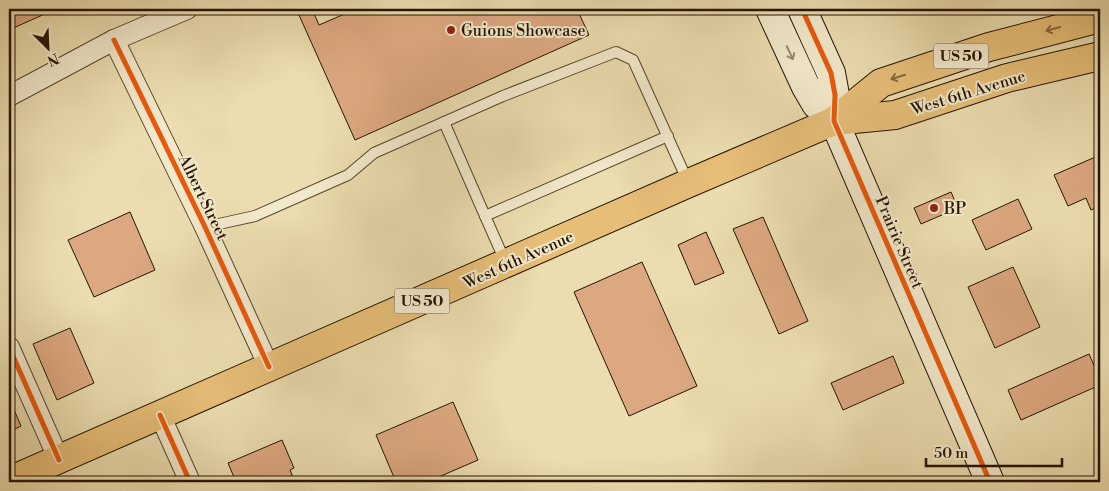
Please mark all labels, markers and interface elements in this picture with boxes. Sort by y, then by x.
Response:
place label: Guions Showcase [461,21,586,41]
north arrow [22,22,72,72]
marker: Guions Showcase [445,24,457,36]
one-way arrow [1045,25,1061,35]
road number: US 50 [934,44,988,68]
one-way arrow [786,45,796,60]
text: N [44,48,62,69]
street label: West 6th Avenue [908,66,1028,120]
one-way arrow [890,73,906,83]
street label: Albert Street [173,150,233,244]
street label: Prairie Street [871,193,928,292]
place label: BP [943,199,966,219]
marker: BP [928,202,940,214]
street label: West 6th Avenue [459,227,577,294]
road number: US 50 [394,288,450,314]
scale bar [926,436,1063,468]
text: 50 m [934,444,968,463]

